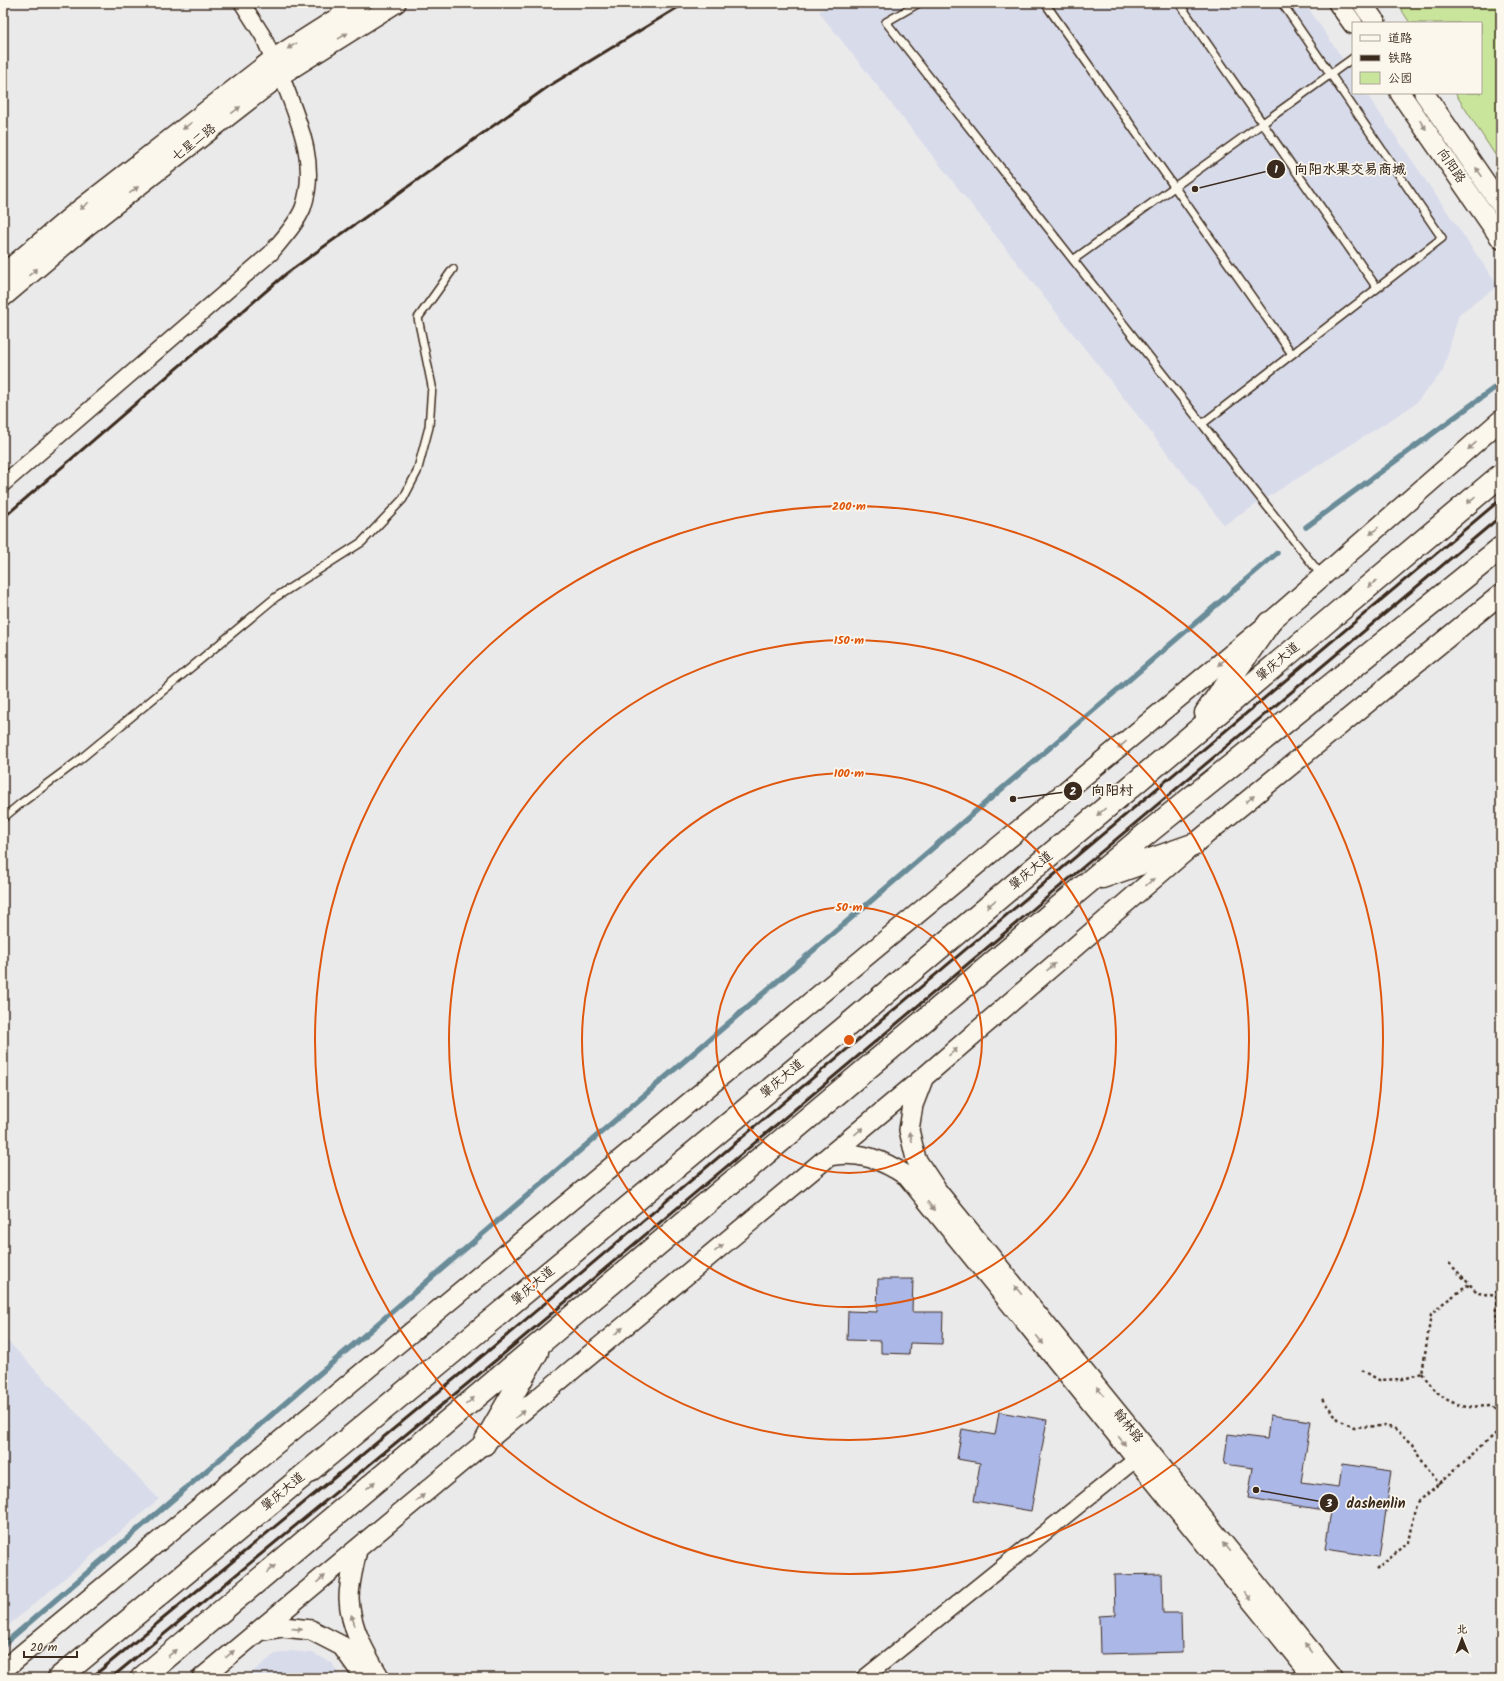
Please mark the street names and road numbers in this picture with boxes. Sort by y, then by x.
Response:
street label: 七星二路 [167,119,221,167]
street label: 向阳路 [1431,144,1471,188]
street label: 肇庆大道 [1251,637,1305,687]
street label: 肇庆大道 [1004,846,1058,896]
street label: 肇庆大道 [755,1054,809,1104]
street label: 肇庆大道 [506,1261,560,1311]
street label: 翰林路 [1108,1404,1148,1448]
street label: 肇庆大道 [256,1467,310,1517]

